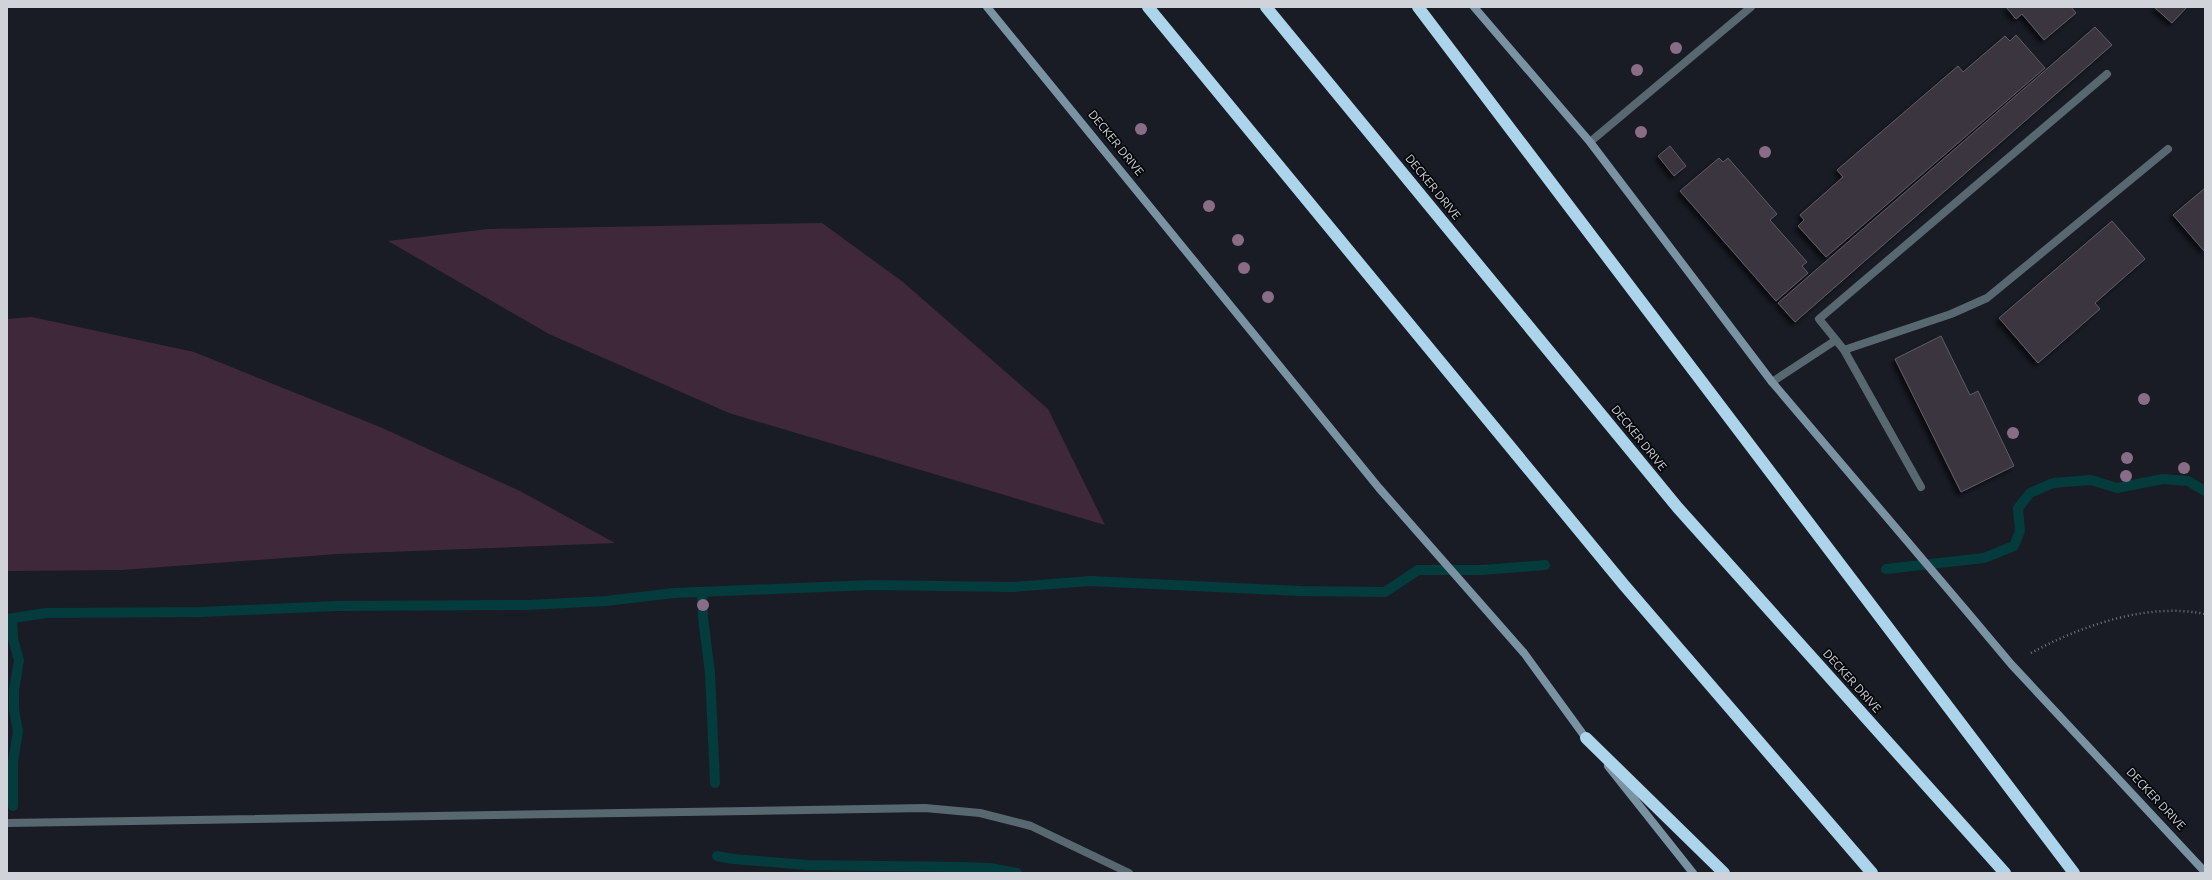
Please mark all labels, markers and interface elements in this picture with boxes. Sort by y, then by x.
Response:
street label: DECKER DRIVE [1086,107,1147,178]
street label: DECKER DRIVE [1403,151,1464,222]
street label: DECKER DRIVE [1609,402,1670,473]
street label: DECKER DRIVE [1821,647,1884,715]
street label: DECKER DRIVE [2124,765,2189,833]

